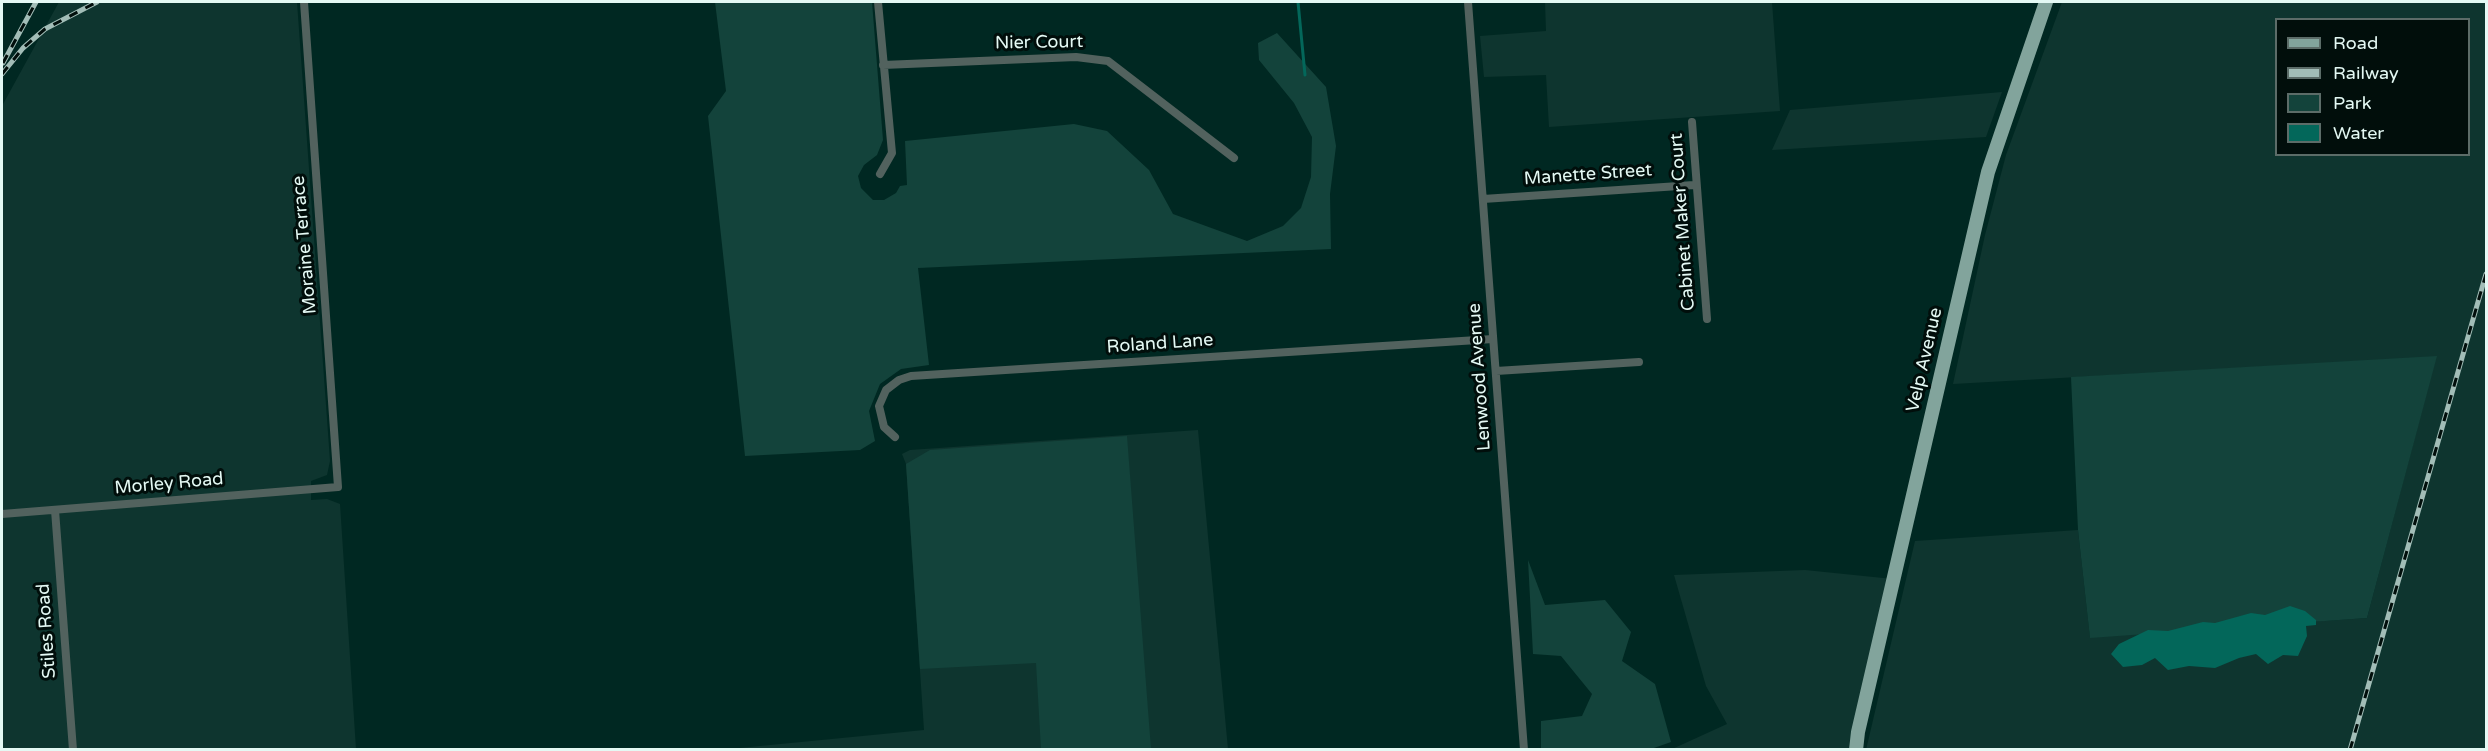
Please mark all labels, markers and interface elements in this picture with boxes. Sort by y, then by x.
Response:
legend [2275,18,2470,156]
street label: Nier Court [995,31,1083,55]
text: Road [2333,32,2378,54]
text: Railway [2333,62,2399,84]
text: Park [2333,92,2371,114]
text: Water [2333,122,2384,144]
street label: Cabinet Maker Court [1666,132,1700,312]
street label: Manette Street [1523,160,1653,190]
street label: Moraine Terrace [288,175,322,315]
street label: Lenwood Avenue [1464,303,1496,451]
street label: Velp Avenue [1902,306,1948,414]
street label: Roland Lane [1106,329,1214,359]
street label: Morley Road [114,468,224,500]
street label: Stiles Road [33,583,61,679]

